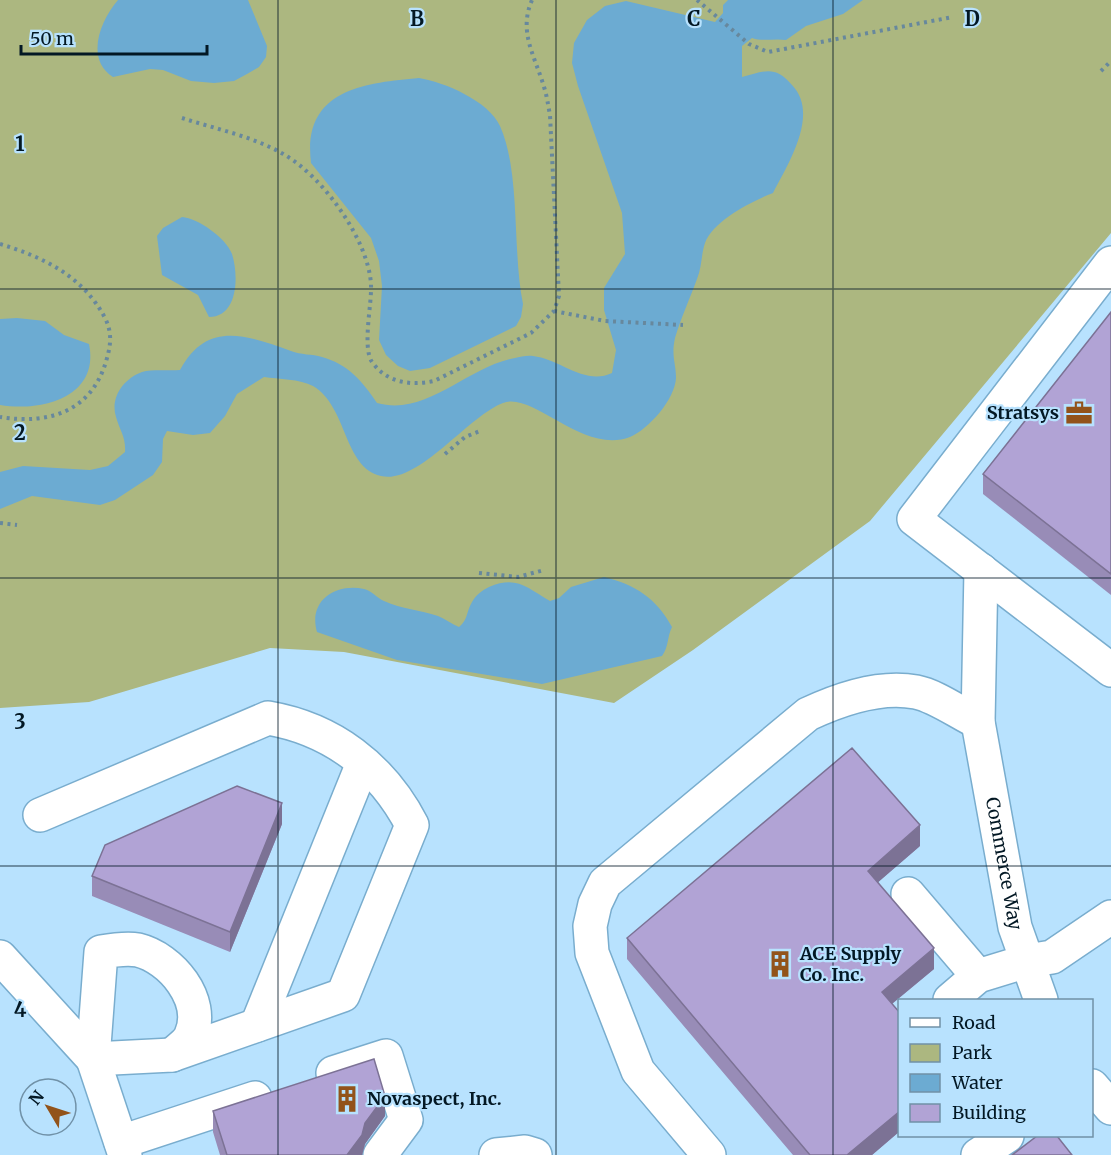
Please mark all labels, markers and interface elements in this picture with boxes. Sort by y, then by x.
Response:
text: B [410,6,424,31]
text: C [687,6,701,31]
text: D [964,6,980,31]
scale bar [21,18,207,56]
text: 50 m [30,27,74,50]
text: 1 [15,131,25,156]
office icon: Stratsys [1064,398,1094,428]
place label: Stratsys [987,401,1059,424]
text: 2 [14,420,26,445]
text: 3 [14,709,26,734]
street label: Commerce Way [981,795,1027,932]
place label: ACE Supply Co. Inc. [799,942,902,986]
building icon: ACE Supply Co. Inc. [765,949,795,979]
text: 4 [14,997,27,1022]
legend [898,999,1093,1137]
text: Road [952,1011,996,1034]
text: Park [952,1041,993,1064]
text: Water [951,1071,1003,1094]
north arrow [18,1077,78,1137]
building icon: Novaspect, Inc. [332,1084,362,1114]
text: N [25,1086,48,1109]
place label: Novaspect, Inc. [367,1087,502,1110]
text: Building [952,1101,1026,1124]

